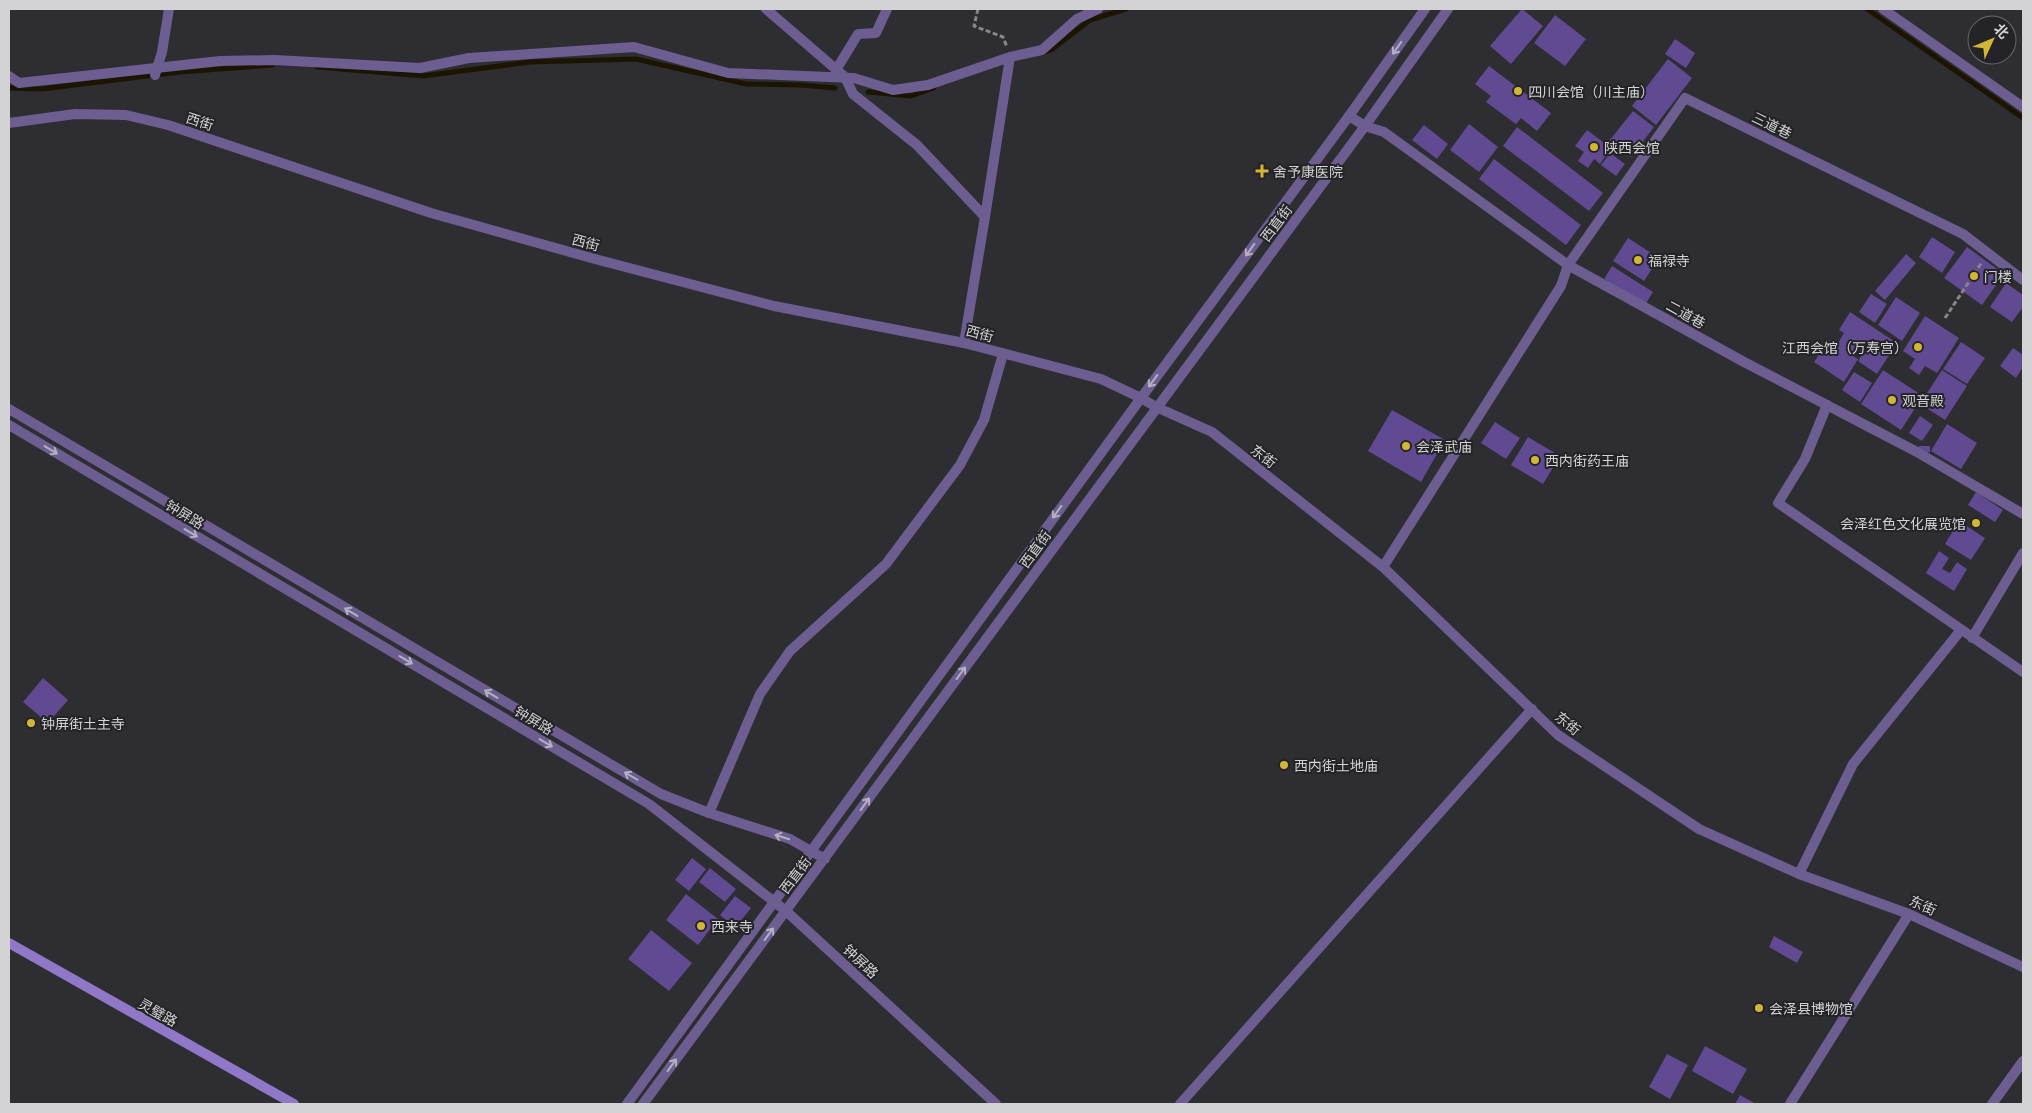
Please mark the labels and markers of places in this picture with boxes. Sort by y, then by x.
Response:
place label: 四川会馆（川主庙） [1528,83,1654,100]
marker: 四川会馆（川主庙） [1512,85,1524,97]
place label: 陕西会馆 [1604,139,1660,156]
marker: 陕西会馆 [1588,141,1600,153]
place label: 舍予康医院 [1273,163,1343,180]
marker: 舍予康医院 [1255,164,1269,178]
place label: 福禄寺 [1648,252,1690,269]
marker: 福禄寺 [1632,254,1644,266]
place label: 门楼 [1984,268,2012,285]
marker: 门楼 [1968,270,1980,282]
place label: 江西会馆（万寿宫） [1782,339,1908,356]
marker: 江西会馆（万寿宫） [1912,341,1924,353]
place label: 观音殿 [1902,392,1944,409]
marker: 观音殿 [1886,394,1898,406]
place label: 会泽武庙 [1416,438,1472,455]
marker: 会泽武庙 [1400,440,1412,452]
place label: 西内街药王庙 [1545,452,1629,469]
marker: 西内街药王庙 [1529,454,1541,466]
place label: 会泽红色文化展览馆 [1840,515,1966,532]
marker: 会泽红色文化展览馆 [1970,517,1982,529]
place label: 钟屏街土主寺 [41,715,125,732]
marker: 钟屏街土主寺 [25,717,37,729]
place label: 西内街土地庙 [1294,757,1378,774]
marker: 西内街土地庙 [1278,759,1290,771]
place label: 西来寺 [711,918,753,935]
marker: 西来寺 [695,920,707,932]
place label: 会泽县博物馆 [1769,1000,1853,1017]
marker: 会泽县博物馆 [1753,1002,1765,1014]

